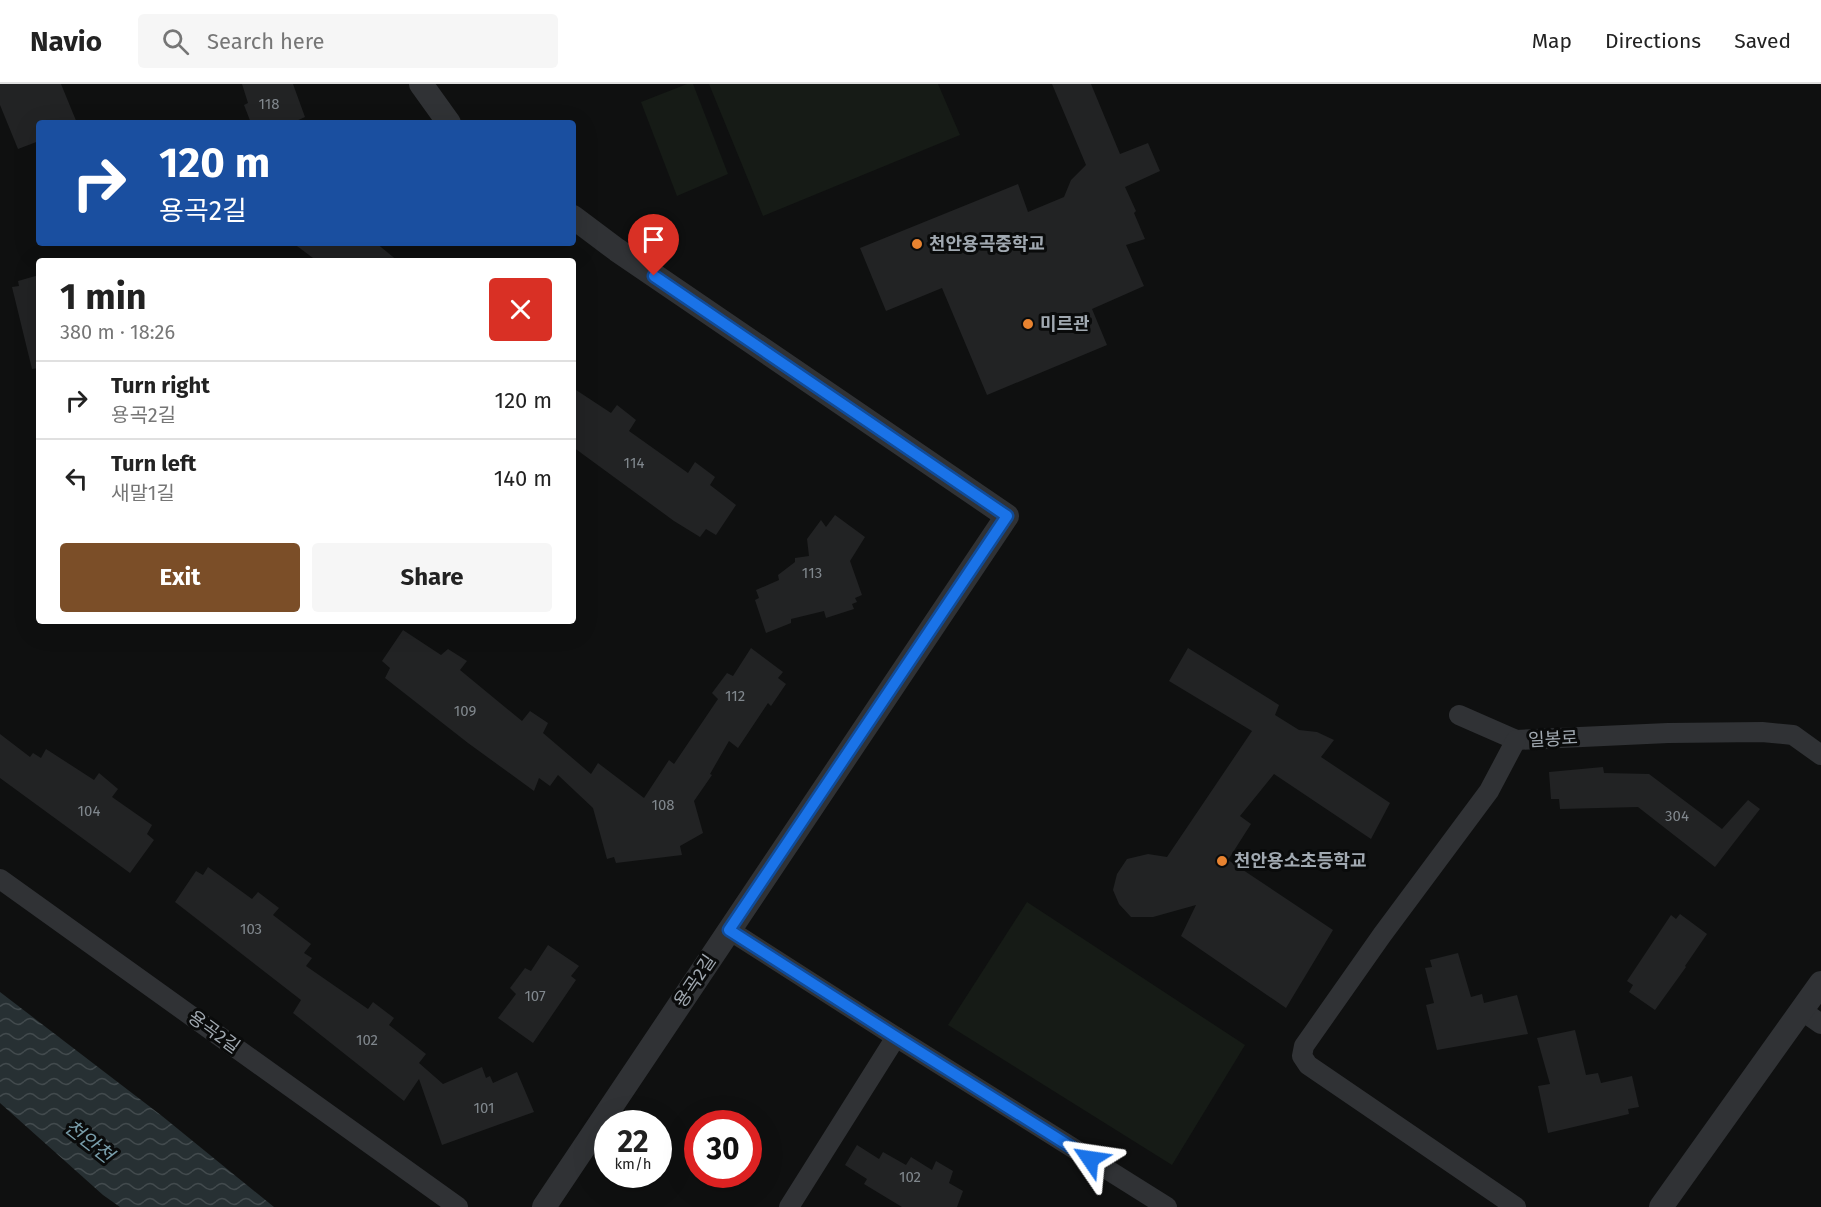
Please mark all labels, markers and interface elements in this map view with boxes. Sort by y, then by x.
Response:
search box [138,14,558,68]
text: Navio [30,25,102,58]
icon: search [159,25,192,58]
text: Search here [207,28,325,55]
text: Map [1532,28,1572,54]
text: Directions [1605,28,1701,54]
text: Saved [1734,28,1791,54]
house number: 118 [258,95,280,113]
text: 120 m [159,138,270,188]
icon: right [60,144,138,222]
text: 용곡2길 [159,195,247,227]
pin [628,214,679,276]
icon: arrive [637,223,670,256]
place label: 천안용곡중학교 [929,233,1045,255]
marker: 천안용곡중학교 [910,237,924,251]
text: 1 min [60,275,147,319]
button: close [489,278,552,341]
place label: 미르관 [1040,313,1090,335]
marker: 미르관 [1021,317,1035,331]
text: 380 m · 18:26 [60,320,175,344]
text: Turn right [111,372,210,399]
icon: right [60,384,93,417]
text: 120 m [495,387,552,414]
text: 용곡2길 [111,403,176,427]
text: Turn left [111,450,196,477]
house number: 114 [624,454,644,472]
icon: left [60,462,93,495]
text: 140 m [494,465,552,492]
text: 새말1길 [111,481,175,505]
button: Exit [60,543,300,612]
button: Share [312,543,552,612]
house number: 113 [802,564,822,582]
house number: 112 [725,687,745,705]
house number: 109 [454,702,476,720]
street label: 일봉로 [1528,727,1578,751]
house number: 108 [651,796,675,814]
house number: 104 [78,802,100,820]
house number: 304 [1665,807,1689,825]
place label: 천안용소초등학교 [1234,850,1366,872]
marker: 천안용소초등학교 [1215,854,1229,868]
house number: 103 [240,920,262,938]
street label: 용곡2길 [669,951,721,1011]
house number: 107 [524,987,546,1005]
street label: 용곡2길 [184,1006,244,1058]
house number: 102 [356,1031,378,1049]
house number: 101 [474,1099,495,1117]
speed limit sign: 30 [684,1110,762,1188]
water label: 천안천 [60,1115,120,1169]
text: 22 [617,1124,649,1160]
position arrow [1058,1127,1122,1191]
text: km/h [614,1155,652,1173]
house number: 102 [899,1168,921,1186]

